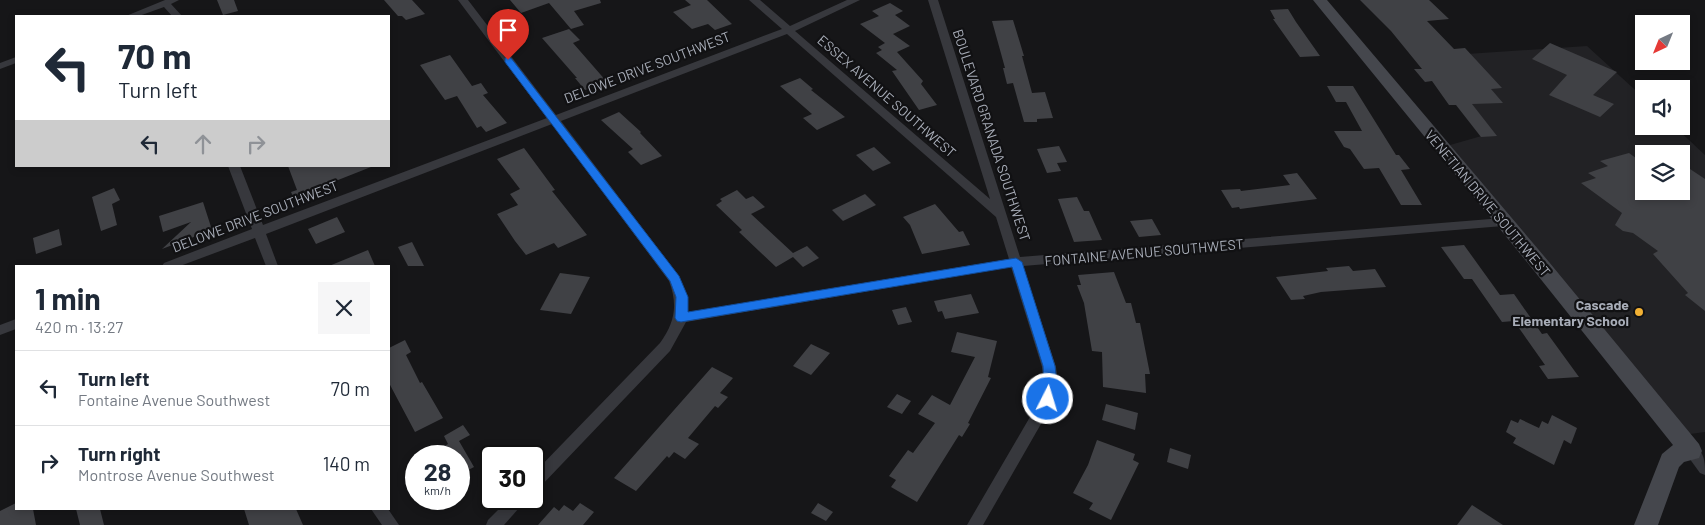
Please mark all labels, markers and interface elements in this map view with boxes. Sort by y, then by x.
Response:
pin [487,9,529,60]
north arrow [1635,15,1690,70]
map controls [1635,15,1690,200]
icon: arrive [494,16,522,44]
street label: DELOWE DRIVE SOUTHWEST [561,27,733,107]
street label: BOULEVARD GRANADA SOUTHWEST [950,27,1034,243]
street label: ESSEX AVENUE SOUTHWEST [814,31,960,161]
text: 70 m [118,34,192,76]
icon: left [35,35,100,100]
text: Turn left [118,76,198,102]
button: sound [1635,80,1690,135]
street label: VENETIAN DRIVE SOUTHWEST [1422,126,1554,280]
icon: left [136,130,164,158]
icon: ahead [189,130,217,158]
icon: right [242,130,270,158]
button: layers [1635,145,1690,200]
street label: DELOWE DRIVE SOUTHWEST [169,176,341,256]
street label: FONTAINE AVENUE SOUTHWEST [1044,235,1244,269]
text: 1 min [35,280,101,316]
button: close [318,282,370,334]
place label: Cascade Elementary School [1512,296,1629,329]
marker: Cascade Elementary School [1633,306,1645,318]
text: 420 m · 13:27 [35,317,123,336]
text: Turn left [78,367,149,390]
position arrow [1021,372,1073,424]
icon: left [35,374,63,402]
text: 70 m [331,377,370,400]
text: Fontaine Avenue Southwest [78,390,270,409]
text: Turn right [78,442,160,465]
speed limit sign: 30 [480,445,545,510]
icon: right [35,449,63,477]
text: 140 m [323,452,370,475]
text: 28 [424,456,451,486]
text: Montrose Avenue Southwest [78,465,275,484]
text: km/h [424,483,451,497]

